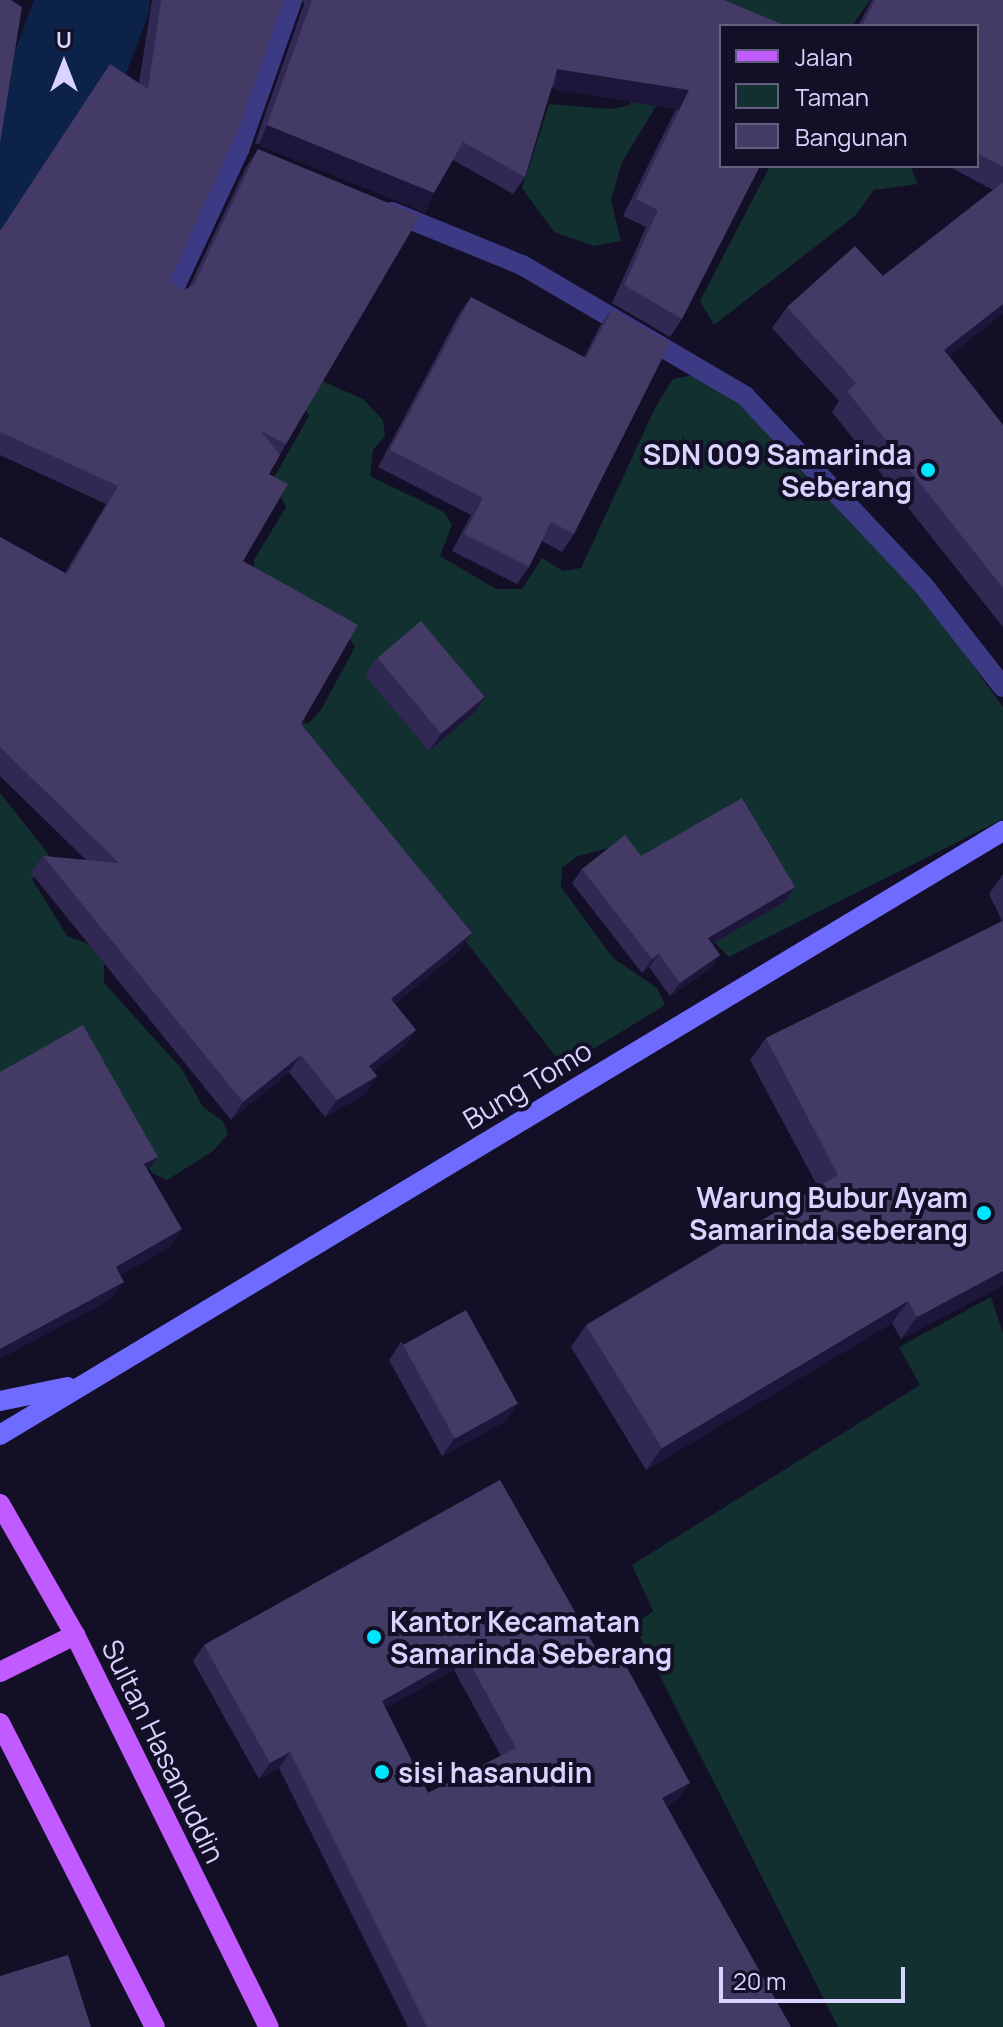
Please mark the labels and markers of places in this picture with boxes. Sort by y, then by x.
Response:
place label: SDN 009 Samarinda Seberang [643,437,912,503]
marker: SDN 009 Samarinda Seberang [919,461,937,479]
place label: Warung Bubur Ayam Samarinda seberang [689,1180,968,1246]
marker: Warung Bubur Ayam Samarinda seberang [975,1204,993,1222]
place label: Kantor Kecamatan Samarinda Seberang [390,1604,672,1670]
marker: Kantor Kecamatan Samarinda Seberang [365,1628,383,1646]
place label: sisi hasanudin [398,1755,592,1789]
marker: sisi hasanudin [373,1763,391,1781]

